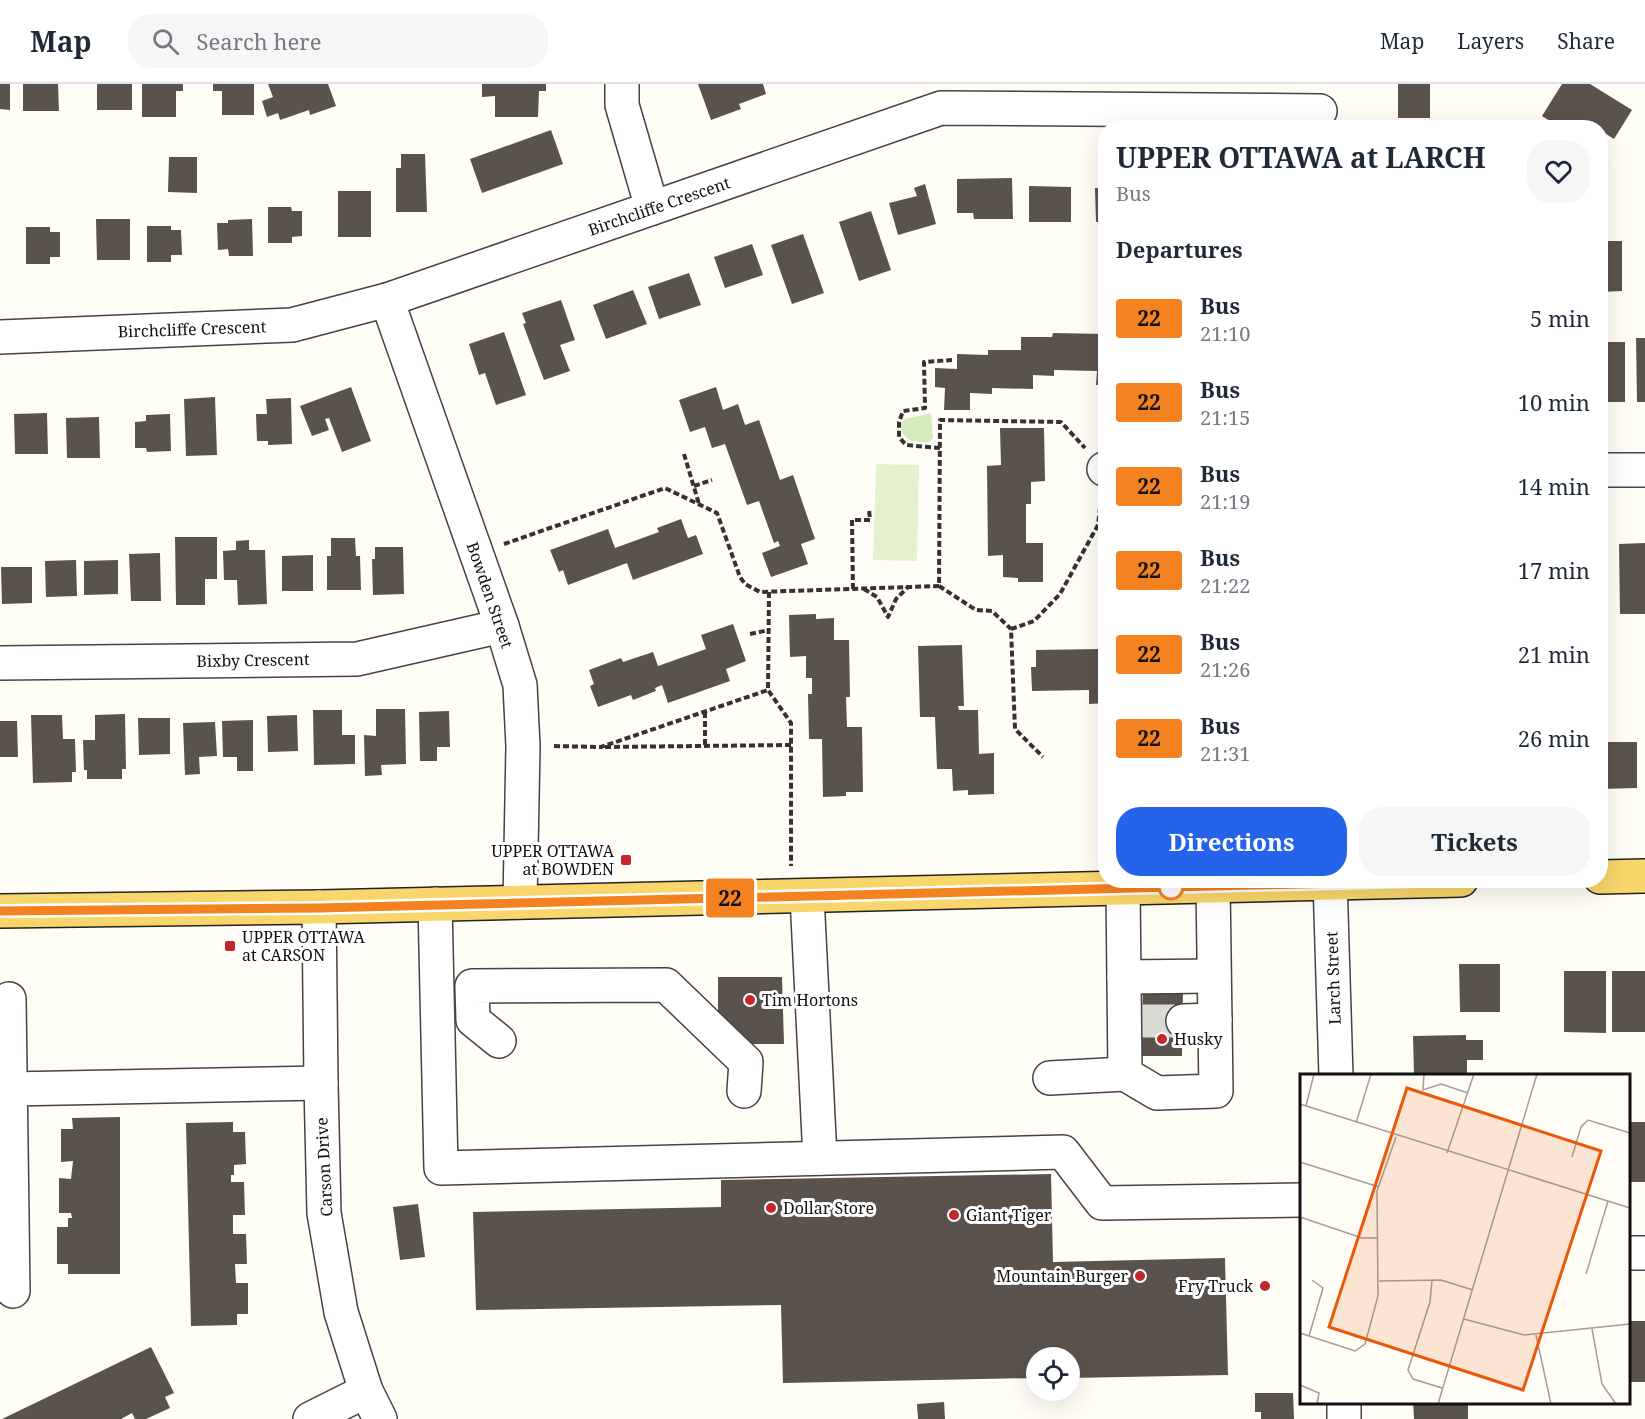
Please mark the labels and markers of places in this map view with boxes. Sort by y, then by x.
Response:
place label: UPPER OTTAWA at BOWDEN [491,840,615,880]
marker: UPPER OTTAWA at BOWDEN [619,853,633,867]
unlabelled marker [1158,874,1184,900]
place label: UPPER OTTAWA at CARSON [242,926,365,966]
marker: UPPER OTTAWA at CARSON [223,939,237,953]
place label: Tim Hortons [762,989,858,1011]
marker: Tim Hortons [743,993,757,1007]
place label: Husky [1174,1028,1223,1050]
marker: Husky [1155,1032,1169,1046]
place label: Dollar Store [783,1197,874,1219]
marker: Dollar Store [764,1201,778,1215]
place label: Giant Tiger [966,1204,1052,1226]
marker: Giant Tiger [947,1208,961,1222]
place label: Mountain Burger [996,1265,1128,1287]
marker: Mountain Burger [1133,1269,1147,1283]
place label: Fry Truck [1178,1275,1254,1297]
marker: Fry Truck [1258,1279,1272,1293]

